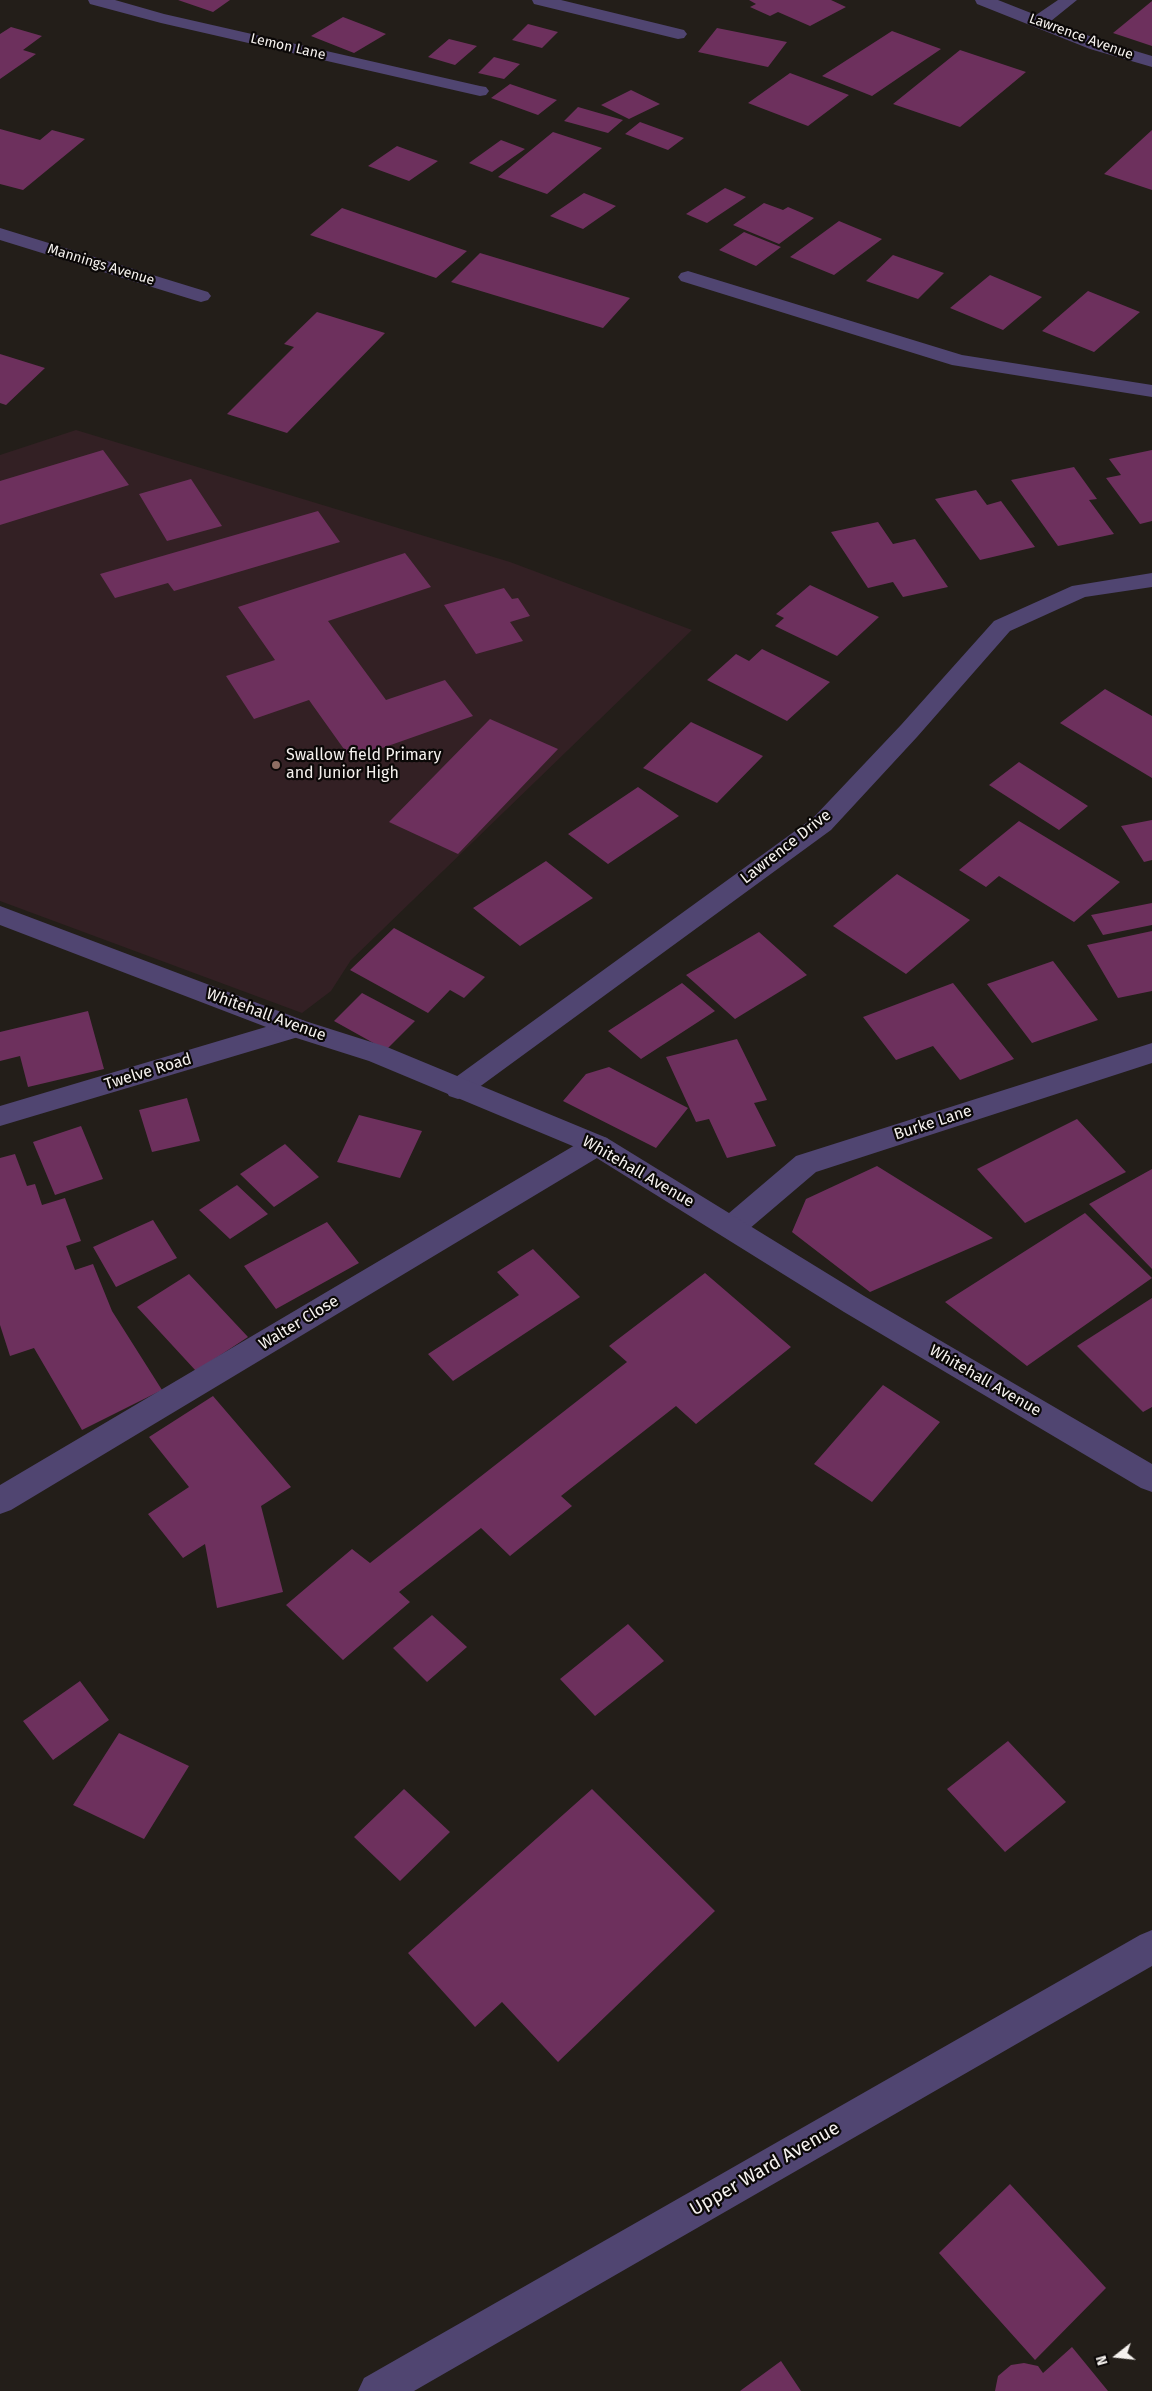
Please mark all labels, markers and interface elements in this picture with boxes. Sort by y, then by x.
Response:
street label: Lawrence Avenue [1027,10,1135,64]
street label: Lemon Lane [249,30,327,64]
street label: Mannings Avenue [45,241,157,289]
place label: Swallow field Primary and Junior High [286,746,441,784]
marker: Swallow field Primary and Junior High [270,759,282,771]
street label: Lawrence Drive [737,806,835,888]
street label: Whitehall Avenue [204,984,328,1046]
street label: Twelve Road [102,1050,194,1094]
street label: Burke Lane [892,1101,974,1145]
street label: Whitehall Avenue [579,1132,697,1212]
street label: Walter Close [256,1292,342,1354]
street label: Whitehall Avenue [926,1341,1044,1421]
street label: Upper Ward Avenue [686,2117,844,2221]
north arrow [1092,2331,1142,2381]
text: N [1093,2353,1112,2367]

